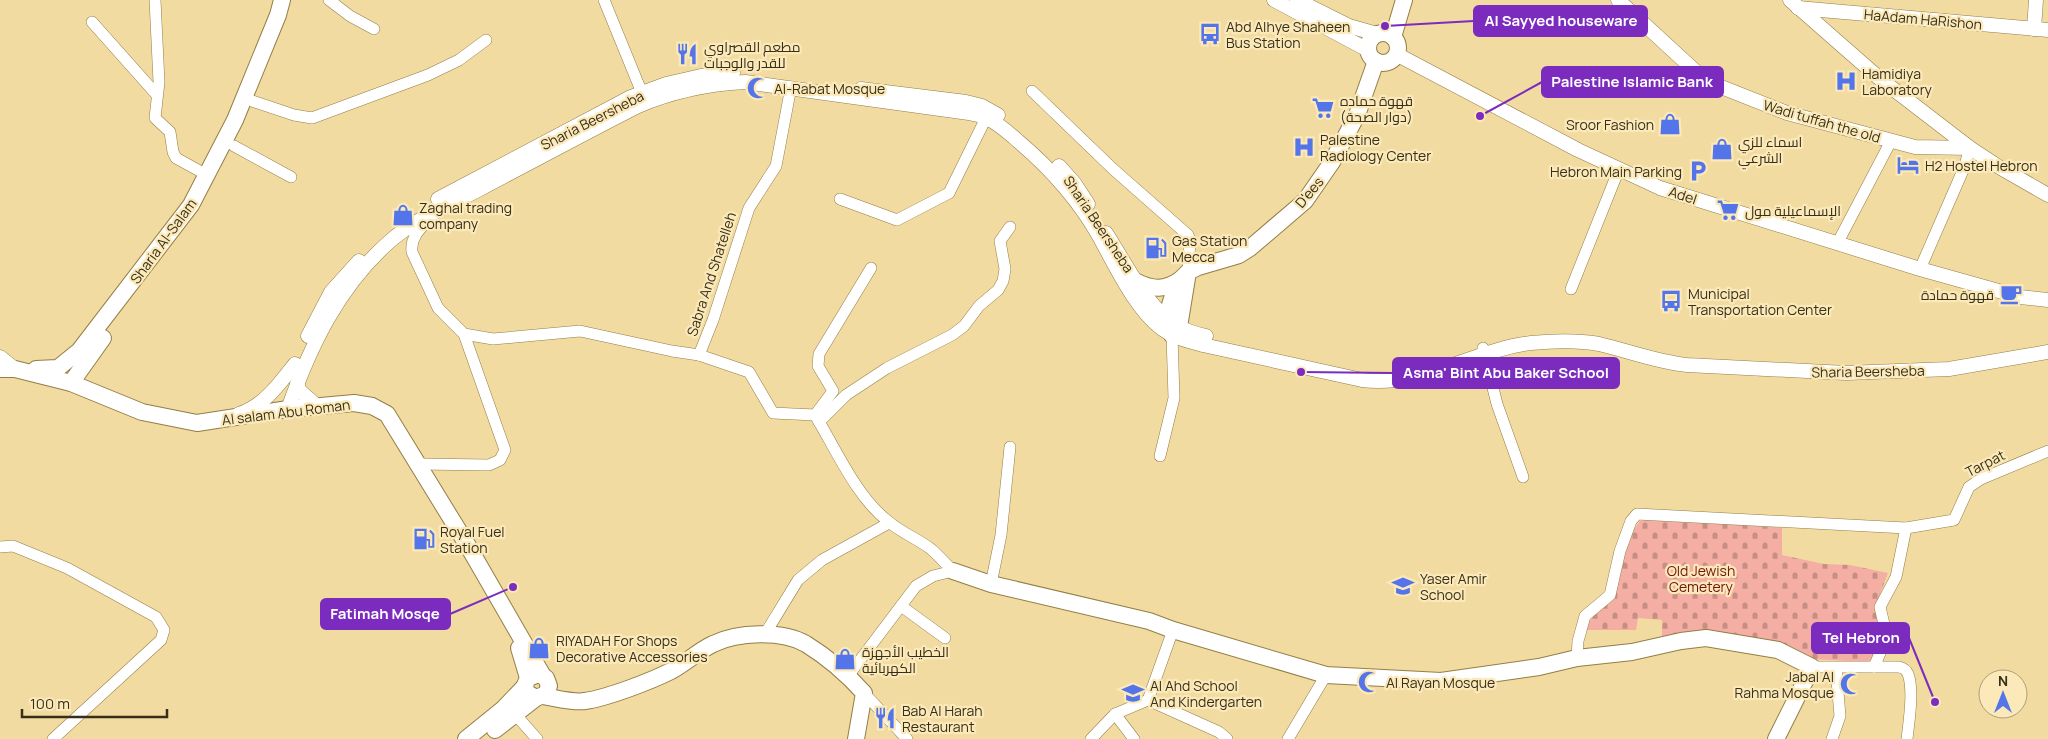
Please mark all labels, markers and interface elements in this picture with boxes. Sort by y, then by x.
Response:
street label: HaAdam HaRishon [1863,4,1983,34]
callout: Al Sayyed houseware [1474,6,1647,36]
text: Al Sayyed houseware [1484,10,1638,31]
place label: Abd Alhye Shaheen Bus Station [1226,17,1350,52]
bus stop icon: Abd Alhye Shaheen Bus Station [1197,21,1223,47]
place label: مطعم القصراوي للقدر والوجبات [704,37,801,72]
restaurant icon: مطعم القصراوي للقدر والوجبات [674,41,700,67]
place label: Hamidiya Laboratory [1862,64,1933,99]
callout: Palestine Islamic Bank [1542,67,1723,97]
hospital icon: Hamidiya Laboratory [1833,68,1859,94]
text: Palestine Islamic Bank [1551,71,1714,92]
mosque icon: Al-Rabat Mosque [745,75,771,101]
place label: Al-Rabat Mosque [774,79,885,98]
street label: Sharia Beersheba [537,86,647,154]
place label: قهوة حماده (دوار الصحة) [1340,91,1413,126]
supermarket icon: قهوة حماده (دوار الصحة) [1310,95,1336,121]
street label: Wadi tuffah the old [1761,95,1883,147]
shop icon: Sroor Fashion [1657,111,1683,137]
place label: Sroor Fashion [1566,115,1654,134]
place label: Palestine Radiology Center [1320,130,1431,165]
place label: اسماء للزي الشرعي [1738,132,1802,170]
hospital icon: Palestine Radiology Center [1291,134,1317,160]
shop icon: اسماء للزي الشرعي [1709,136,1735,162]
hotel icon: H2 Hostel Hebron [1895,152,1921,178]
place label: H2 Hostel Hebron [1925,156,2038,175]
parking icon: Hebron Main Parking [1685,158,1711,184]
place label: Hebron Main Parking [1550,162,1682,181]
street label: Sharia Beersheba [1059,172,1139,276]
street label: D'ees [1290,172,1328,212]
street label: Adel [1666,182,1700,208]
street label: Sharia Al-Salam [126,194,200,287]
supermarket icon: الإسماعيلية مول [1715,197,1741,223]
place label: Zaghal trading company [419,198,512,233]
place label: الإسماعيلية مول [1745,201,1841,220]
shop icon: Zaghal trading company [390,202,416,228]
street label: Sabra And Shatelleh [682,209,740,339]
place label: Gas Station Mecca [1172,231,1247,266]
fuel station icon: Gas Station Mecca [1143,235,1169,261]
cafe icon: قهوة حمادة [1998,281,2024,307]
place label: Municipal Transportation Center [1688,284,1832,319]
place label: قهوة حمادة [1921,285,1994,304]
bus stop icon: Municipal Transportation Center [1658,288,1684,314]
callout: Asma' Bint Abu Baker School [1393,358,1619,388]
street label: Sharia Beersheba [1811,361,1925,381]
text: Asma' Bint Abu Baker School [1403,362,1609,383]
street label: Al salam Abu Roman [221,395,351,429]
street label: Tarpat [1962,445,2008,481]
place label: Royal Fuel Station [440,522,505,557]
fuel station icon: Royal Fuel Station [411,526,437,552]
park label: Old Jewish Cemetery [1667,561,1735,596]
place label: Yaser Amir School [1420,569,1487,604]
school or university icon: Yaser Amir School [1390,573,1416,599]
callout: Fatimah Mosqe [321,599,450,629]
text: Fatimah Mosqe [330,603,440,624]
callout: Tel Hebron [1812,623,1909,653]
text: Tel Hebron [1822,627,1900,648]
place label: RIYADAH For Shops Decorative Accessories [556,631,708,666]
shop icon: RIYADAH For Shops Decorative Accessories [526,635,552,661]
place label: الخطيب الأجهزة الكهربائية [862,642,949,677]
shop icon: الخطيب الأجهزة الكهربائية [832,646,858,672]
place label: Jabal Al Rahma Mosque [1735,667,1834,702]
mosque icon: Al Rayan Mosque [1356,669,1382,695]
north arrow [1978,669,2028,719]
mosque icon: Jabal Al Rahma Mosque [1838,671,1864,697]
text: N [1998,671,2008,690]
place label: Al Rayan Mosque [1386,673,1495,692]
place label: Al Ahd School And Kindergarten [1150,676,1262,711]
school or university icon: Al Ahd School And Kindergarten [1120,680,1146,706]
scale bar [22,686,168,718]
text: 100 m [30,693,70,714]
place label: Bab Al Harah Restaurant [902,701,983,736]
restaurant icon: Bab Al Harah Restaurant [872,705,898,731]

